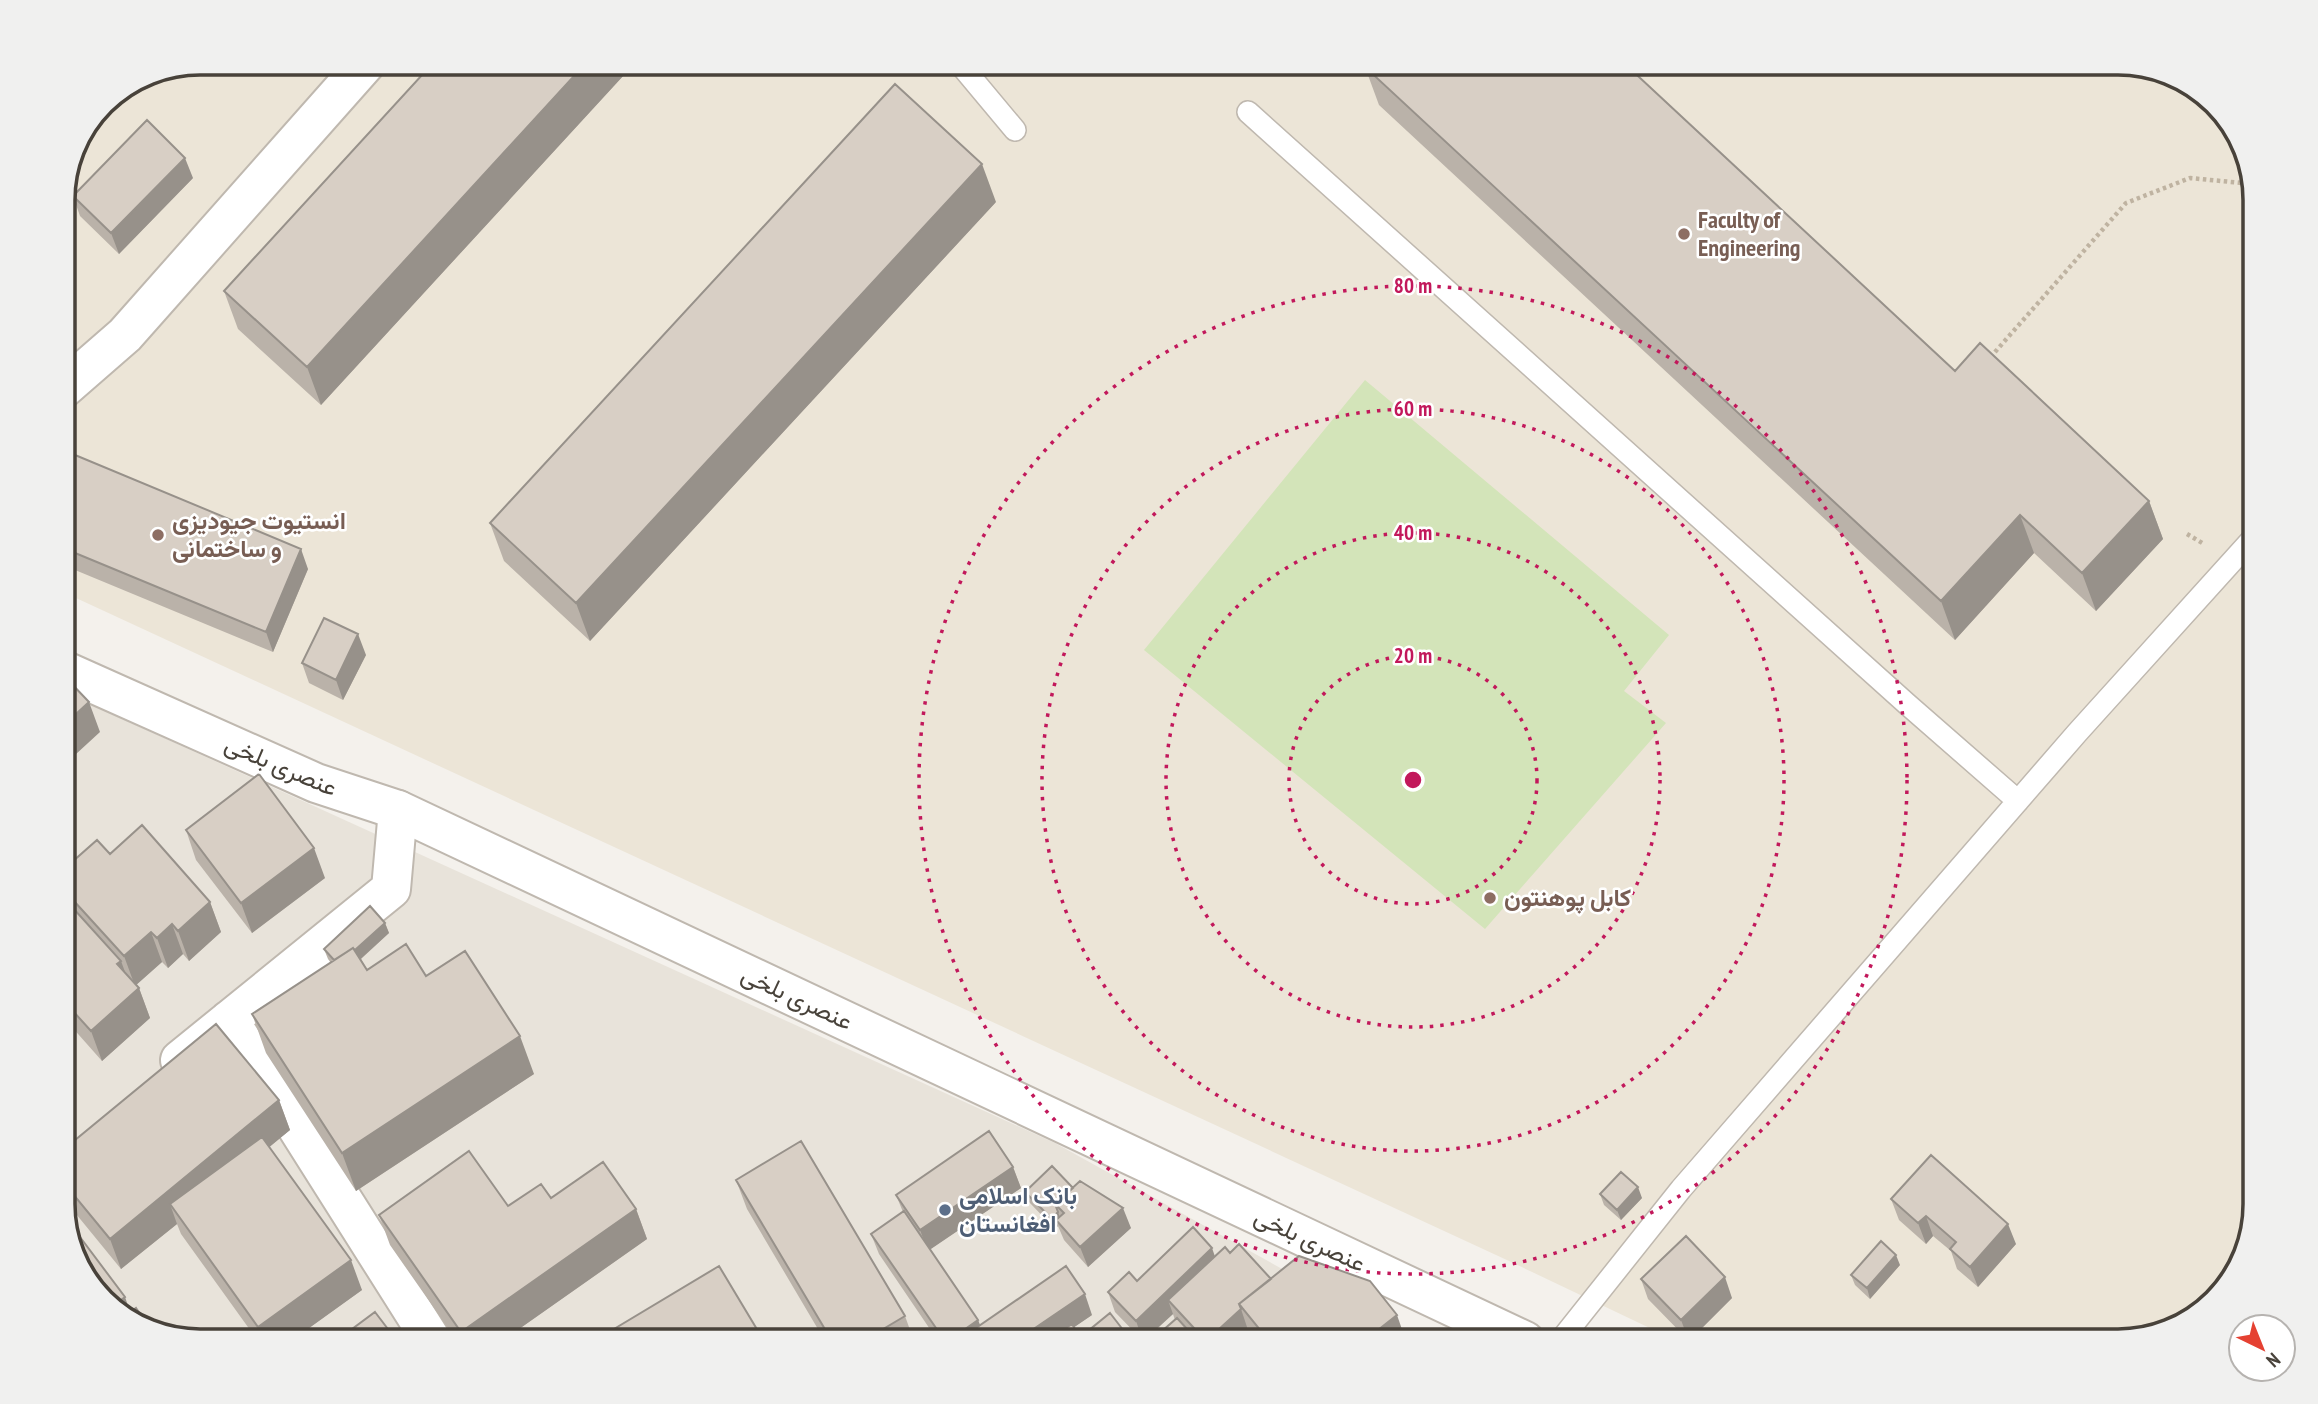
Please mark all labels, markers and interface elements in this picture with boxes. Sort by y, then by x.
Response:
place label: Faculty of Engineering [1698,204,1800,263]
marker: Faculty of Engineering [1676,226,1692,242]
text: 80 m [1394,272,1432,299]
text: 60 m [1394,395,1432,422]
place label: انستیوت جیودیزی و ساختمانی [172,505,346,564]
text: 40 m [1394,519,1432,546]
marker: انستیوت جیودیزی و ساختمانی [150,527,166,543]
text: 20 m [1394,642,1432,669]
street label: عنصری بلخی [220,728,342,803]
centre of rings [1401,768,1425,792]
place label: کابل پوهنتون [1504,882,1631,914]
marker: کابل پوهنتون [1482,890,1498,906]
street label: عنصری بلخی [737,958,858,1037]
place label: بانک اسلامی افغانستان [959,1180,1077,1239]
street label: عنصری بلخی [1250,1200,1371,1279]
marker: بانک اسلامی افغانستان [937,1202,953,1218]
north arrow [2227,1313,2297,1383]
text: N [2262,1348,2286,1373]

